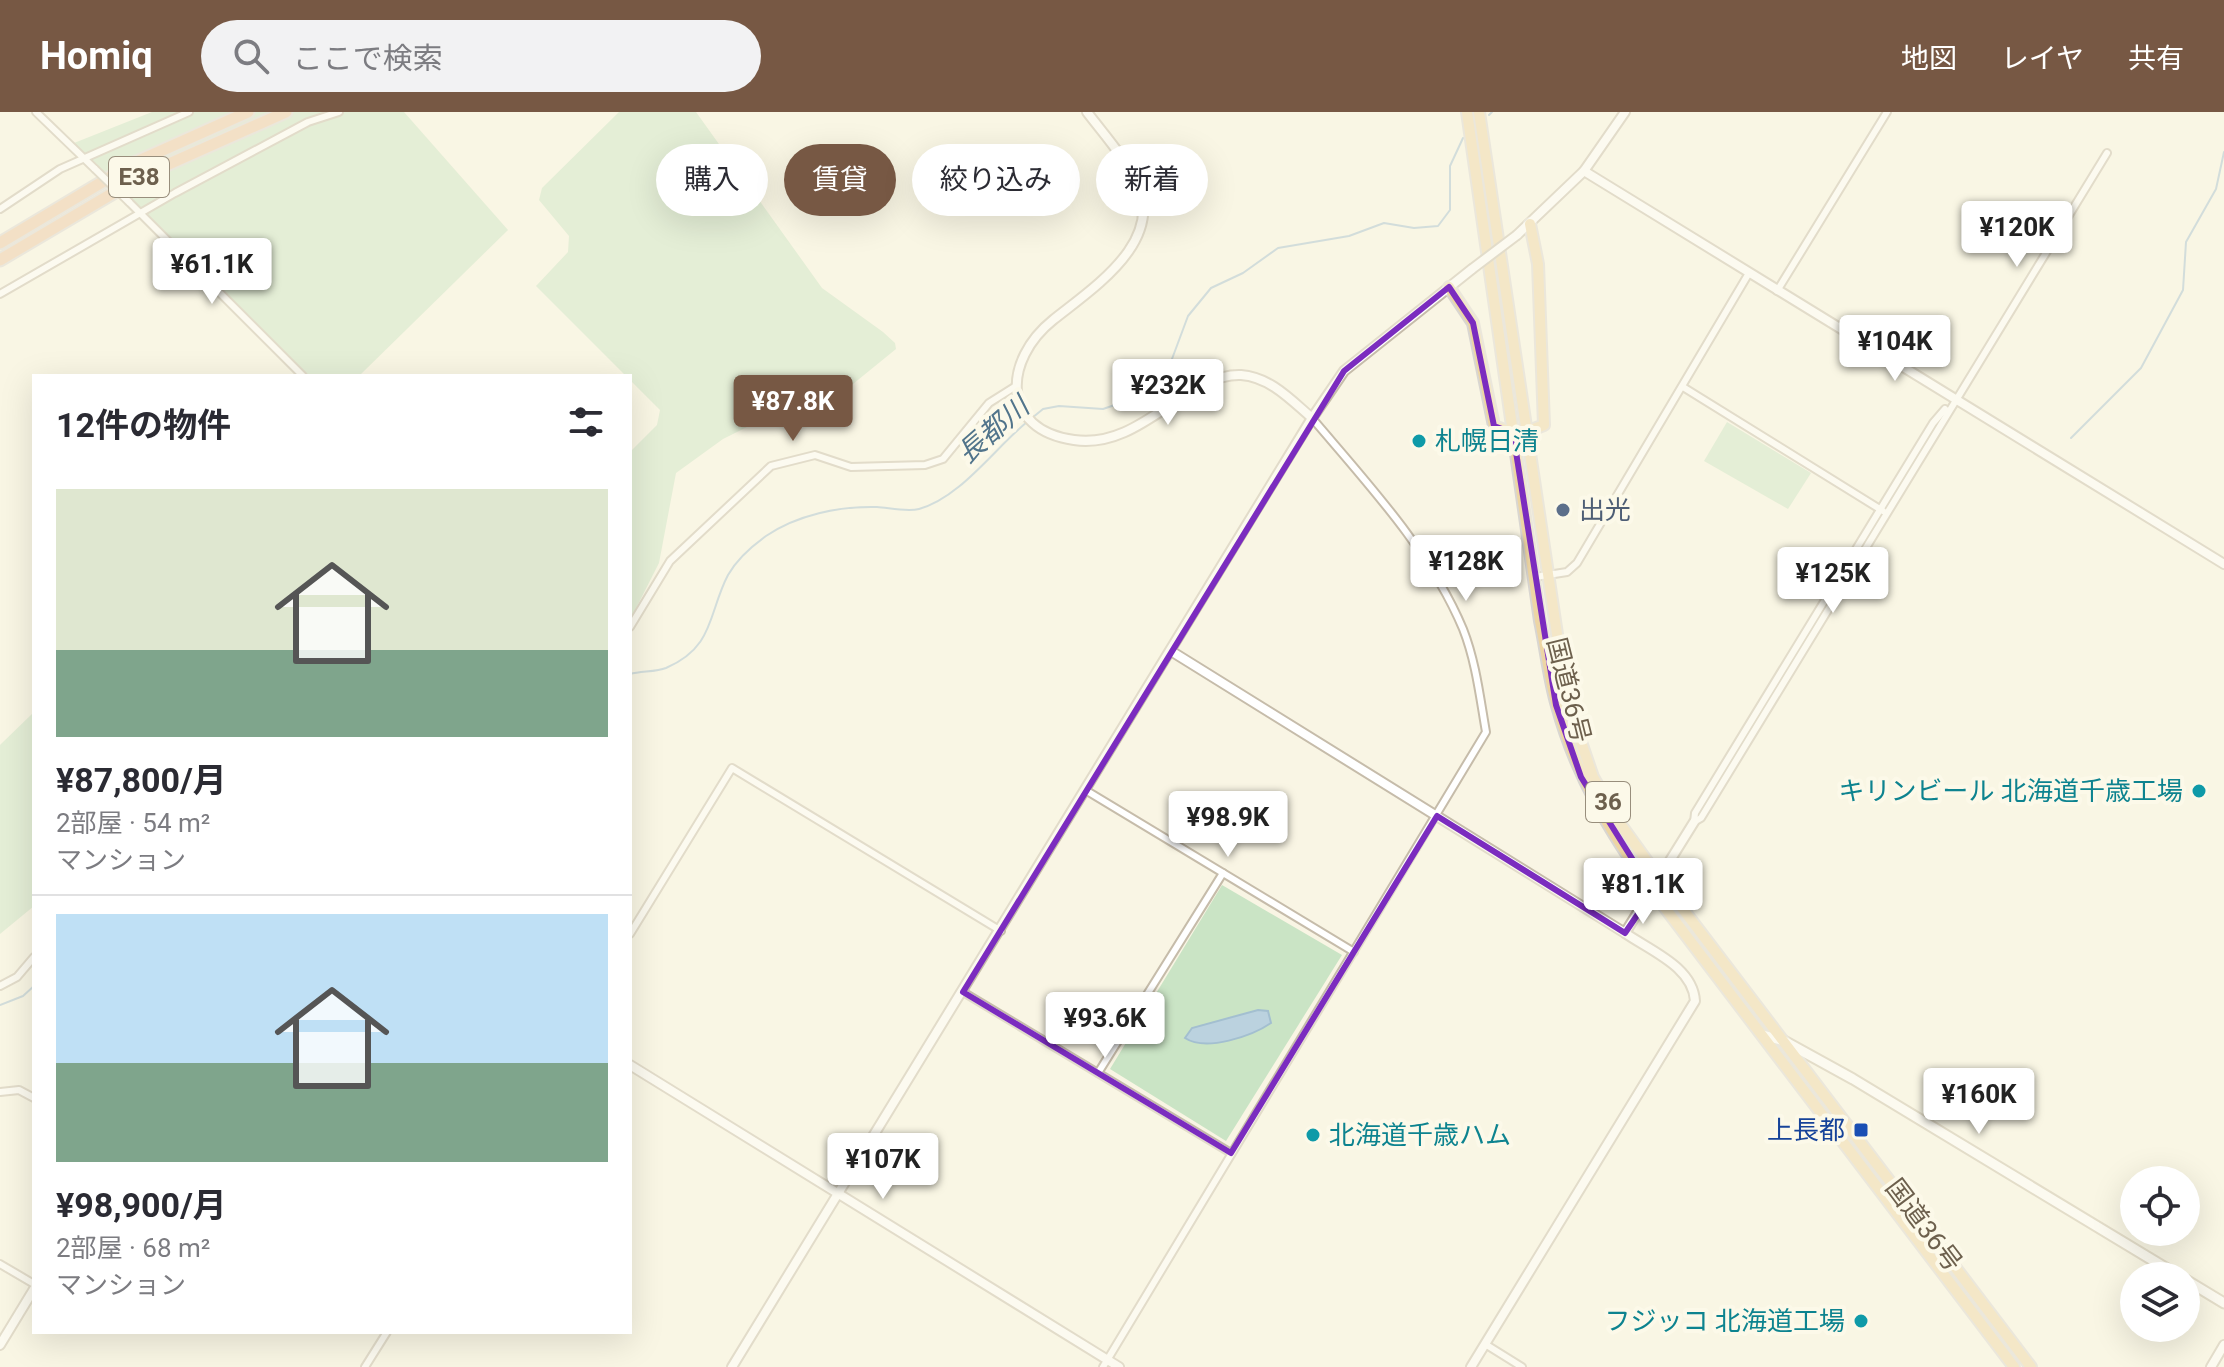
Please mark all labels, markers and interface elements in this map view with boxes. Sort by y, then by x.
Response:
search box [201,20,761,92]
text: Homiq [40,34,153,78]
icon: search [229,34,273,78]
text: ここで検索 [293,41,443,76]
text: 地図 [1901,42,1957,75]
text: レイヤ [2001,42,2084,75]
text: 共有 [2128,42,2184,75]
chip: 購入 [656,144,768,216]
chip: 賃貸 [784,144,896,216]
chip: 絞り込み [912,144,1080,216]
chip: 新着 [1096,144,1208,216]
road number: E38 [109,157,169,197]
pin: ¥120K [1961,201,2073,269]
text: ¥120K [1979,212,2055,242]
pin: ¥61.1K [147,238,277,306]
text: ¥61.1K [171,249,253,279]
pin: ¥104K [1839,315,1951,383]
text: ¥104K [1857,326,1933,356]
pin: ¥232K [1112,359,1224,427]
text: ¥232K [1130,370,1206,400]
pin: ¥87.8K [728,375,858,443]
text: ¥87.8K [752,386,834,416]
water label: 長都川 [950,388,1038,470]
icon: filters [564,400,608,444]
text: 12件の物件 [56,405,231,445]
place label: 札幌日清 [1435,426,1539,456]
marker: 札幌日清 [1410,432,1428,450]
place label: 出光 [1579,495,1631,525]
marker: 出光 [1554,501,1572,519]
pin: ¥128K [1410,535,1522,603]
icon: home [260,541,404,685]
text: ¥128K [1428,546,1504,576]
pin: ¥125K [1777,547,1889,615]
text: ¥125K [1795,558,1871,588]
street label: 国道36号 [1541,634,1597,746]
text: ¥87,800/月 [56,760,227,800]
place label: キリンビール 北海道千歳工場 [1839,776,2183,806]
road number: 36 [1586,782,1630,822]
marker: キリンビール 北海道千歳工場 [2190,782,2208,800]
pin: ¥98.9K [1163,791,1293,859]
text: ¥98.9K [1187,802,1269,832]
text: 2部屋 · 54 m² [56,808,210,838]
text: マンション [56,845,186,875]
pin: ¥81.1K [1578,858,1708,926]
text: ¥81.1K [1602,869,1684,899]
icon: home [260,966,404,1110]
pin: ¥93.6K [1040,992,1170,1060]
text: ¥93.6K [1064,1003,1146,1033]
pin: ¥160K [1923,1068,2035,1136]
text: ¥160K [1941,1079,2017,1109]
place label: 上長都 [1767,1115,1845,1145]
place label: 北海道千歳ハム [1329,1120,1511,1150]
marker: 上長都 [1852,1121,1870,1139]
marker: 北海道千歳ハム [1304,1126,1322,1144]
pin: ¥107K [827,1133,939,1201]
text: ¥107K [845,1144,921,1174]
map controls [2120,1166,2200,1342]
button: locate [2120,1166,2200,1246]
street label: 国道36号 [1880,1173,1968,1277]
text: ¥98,900/月 [56,1185,227,1225]
text: 2部屋 · 68 m² [56,1233,210,1263]
button: layers [2120,1262,2200,1342]
text: マンション [56,1270,186,1300]
place label: フジッコ 北海道工場 [1605,1306,1845,1336]
marker: フジッコ 北海道工場 [1852,1312,1870,1330]

